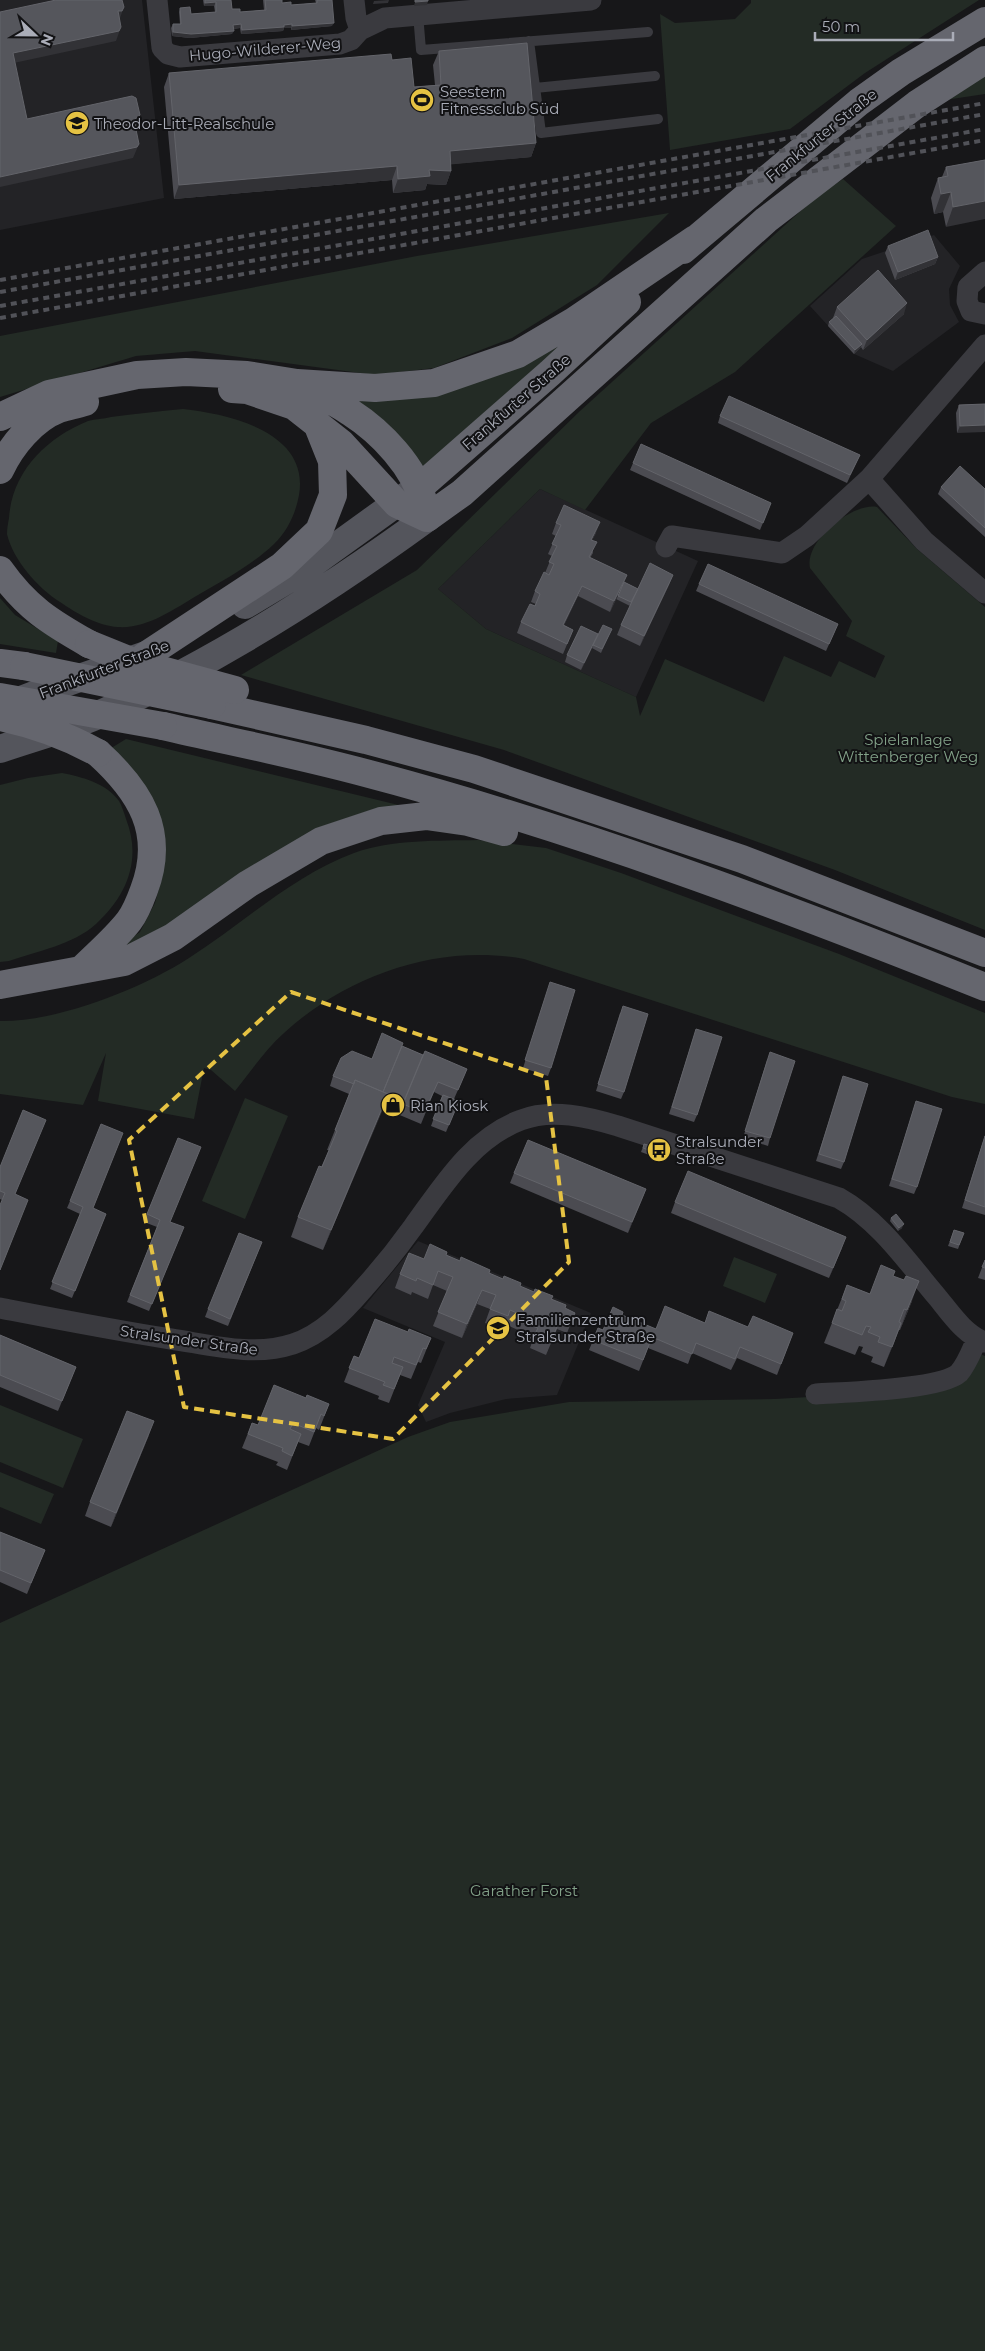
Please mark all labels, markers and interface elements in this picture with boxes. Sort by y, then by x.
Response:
north arrow [10,10,60,60]
scale bar [815,10,952,42]
text: 50 m [822,17,860,36]
text: N [37,31,58,48]
street label: Hugo-Wilderer-Weg [188,33,342,65]
place label: Seestern Fitnessclub Süd [440,82,559,118]
street label: Frankfurter Straße [762,84,880,186]
sports icon: Seestern Fitnessclub Süd [409,87,435,113]
school or university icon: Theodor-Litt-Realschule [64,110,90,136]
place label: Theodor-Litt-Realschule [94,114,274,133]
street label: Frankfurter Straße [458,350,574,454]
street label: Frankfurter Straße [36,635,172,703]
park label: Spielanlage Wittenberger Weg [838,730,978,766]
shop icon: Rian Kiosk [380,1092,406,1118]
place label: Rian Kiosk [410,1096,488,1115]
place label: Stralsunder Straße [676,1132,762,1168]
bus stop icon: Stralsunder Straße [646,1137,672,1163]
place label: Familienzentrum Stralsunder Straße [516,1310,655,1346]
school or university icon: Familienzentrum Stralsunder Straße [485,1315,511,1341]
street label: Stralsunder Straße [119,1321,259,1359]
park label: Garather Forst [470,1881,578,1900]

